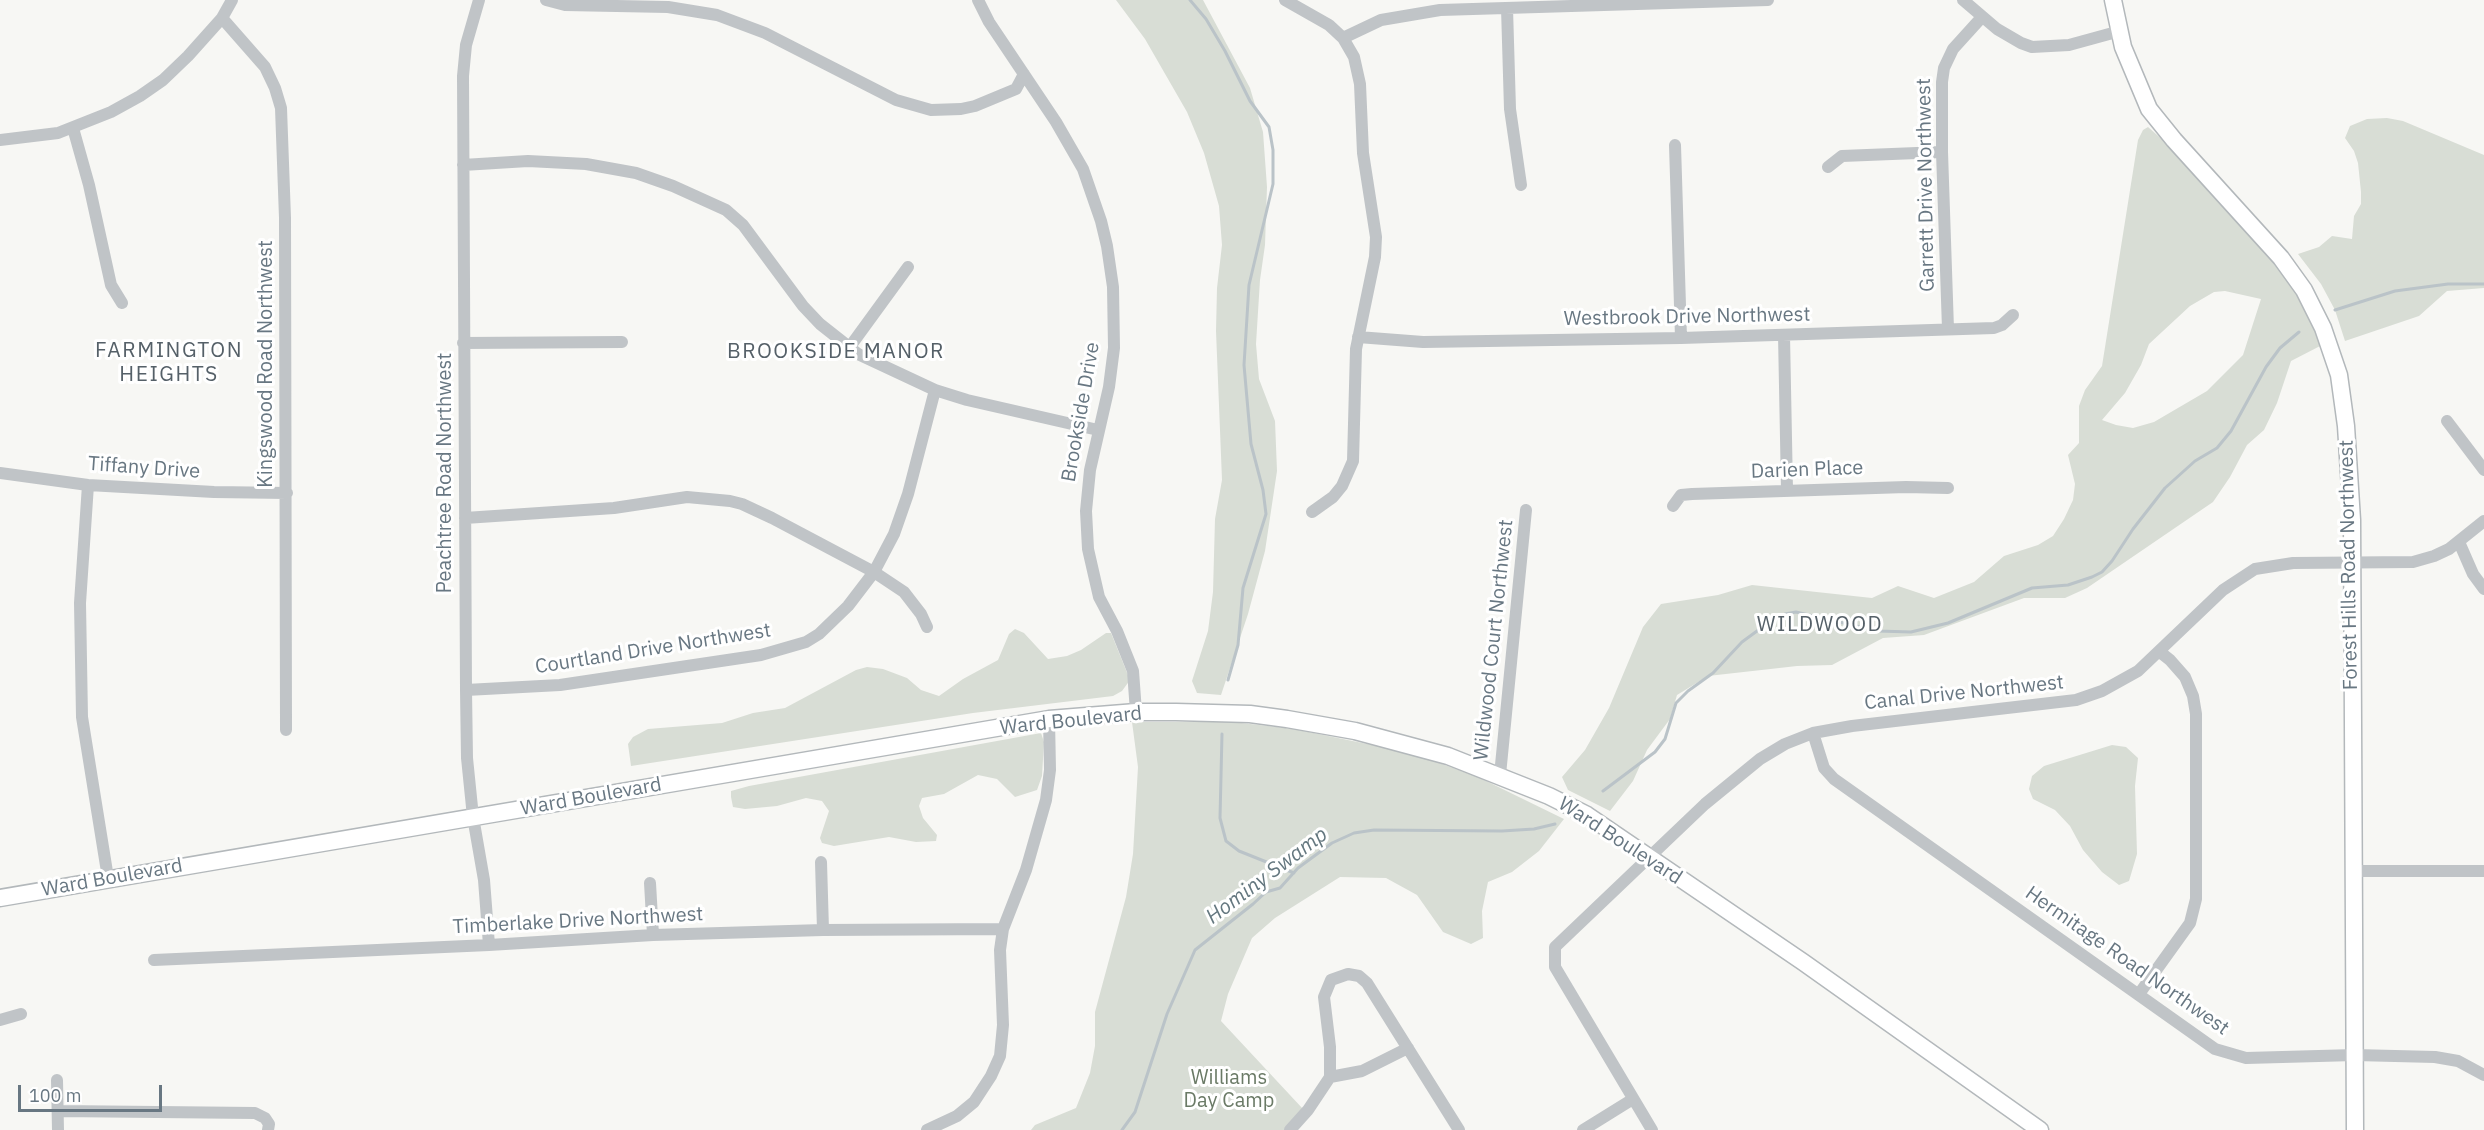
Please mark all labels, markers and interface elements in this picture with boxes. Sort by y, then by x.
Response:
street label: Garrett Drive Northwest [1912,78,1940,292]
street label: Kingswood Road Northwest [254,240,278,488]
street label: Westbrook Drive Northwest [1563,303,1811,331]
district label: FARMINGTON HEIGHTS [95,338,243,388]
district label: BROOKSIDE MANOR [727,339,945,365]
street label: Brookside Drive [1057,340,1105,484]
street label: Peachtree Road Northwest [433,353,457,593]
street label: Forest Hills Road Northwest [2335,440,2363,690]
street label: Tiffany Drive [87,452,201,484]
street label: Darien Place [1750,456,1864,484]
street label: Wildwood Court Northwest [1469,518,1519,762]
district label: WILDWOOD [1757,612,1883,638]
street label: Courtland Drive Northwest [533,619,773,679]
street label: Canal Drive Northwest [1863,671,2065,715]
street label: Ward Boulevard [999,702,1143,740]
street label: Ward Boulevard [519,773,663,821]
street label: Ward Boulevard [1554,792,1686,890]
water label: Hominy Swamp [1201,822,1333,930]
street label: Ward Boulevard [40,854,184,902]
street label: Hermitage Road Northwest [2020,881,2234,1041]
street label: Timberlake Drive Northwest [452,902,704,940]
park label: Williams Day Camp [1184,1066,1274,1113]
scale bar [21,1073,165,1111]
text: 100 m [29,1084,81,1107]

